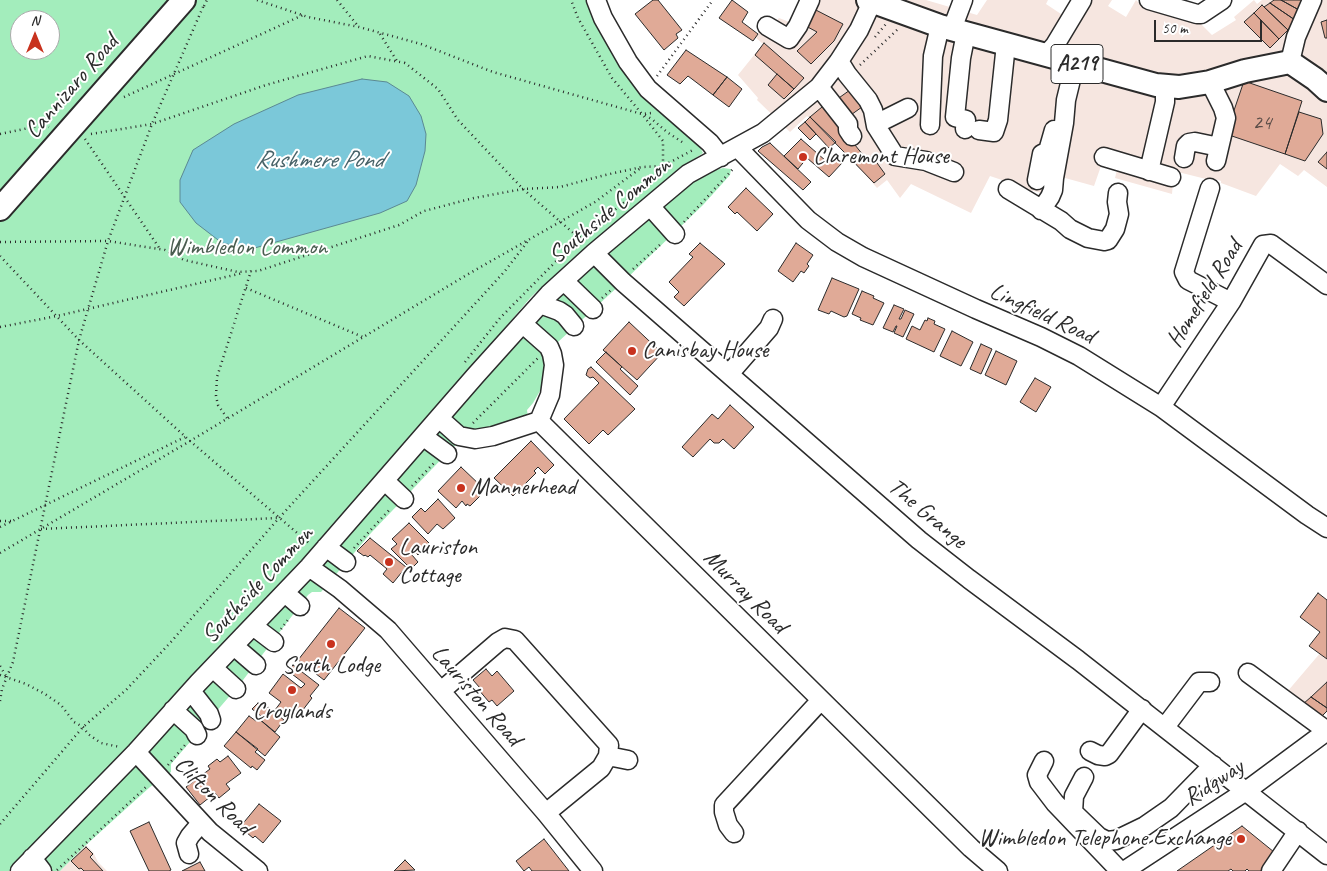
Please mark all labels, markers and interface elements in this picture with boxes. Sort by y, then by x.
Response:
north arrow [10,10,60,60]
scale bar [1157,10,1264,42]
text: N [31,12,39,29]
text: 50 m [1162,19,1188,38]
street label: Cannizaro Road [19,29,125,145]
road number: A219 [1051,44,1103,84]
house number: 24 [1253,110,1271,136]
place label: Claremont House [813,143,949,171]
water label: Rushmere Pond [255,145,383,175]
marker: Claremont House [797,151,809,163]
street label: Southside Common [543,152,677,270]
park label: Wimbledon Common [167,234,327,262]
street label: Homefield Road [1161,235,1249,353]
street label: Lingfield Road [985,277,1099,351]
place label: Canisbay House [642,337,768,365]
marker: Canisbay House [626,345,638,357]
street label: The Grange [882,473,972,555]
place label: Mannerhead [471,474,576,502]
marker: Mannerhead [455,482,467,494]
street label: Southside Common [196,520,320,650]
place label: Lauriston Cottage [399,534,477,590]
street label: Murray Road [697,544,793,640]
marker: Lauriston Cottage [383,556,395,568]
marker: South Lodge [325,638,337,650]
street label: Lauriston Road [424,640,528,752]
place label: South Lodge [282,652,380,680]
marker: Croylands [286,684,298,696]
place label: Croylands [253,698,331,726]
street label: Clifton Road [168,751,258,841]
street label: Ridgway [1179,753,1249,813]
place label: Wimbledon Telephone Exchange [979,825,1231,853]
marker: Wimbledon Telephone Exchange [1235,833,1247,845]

